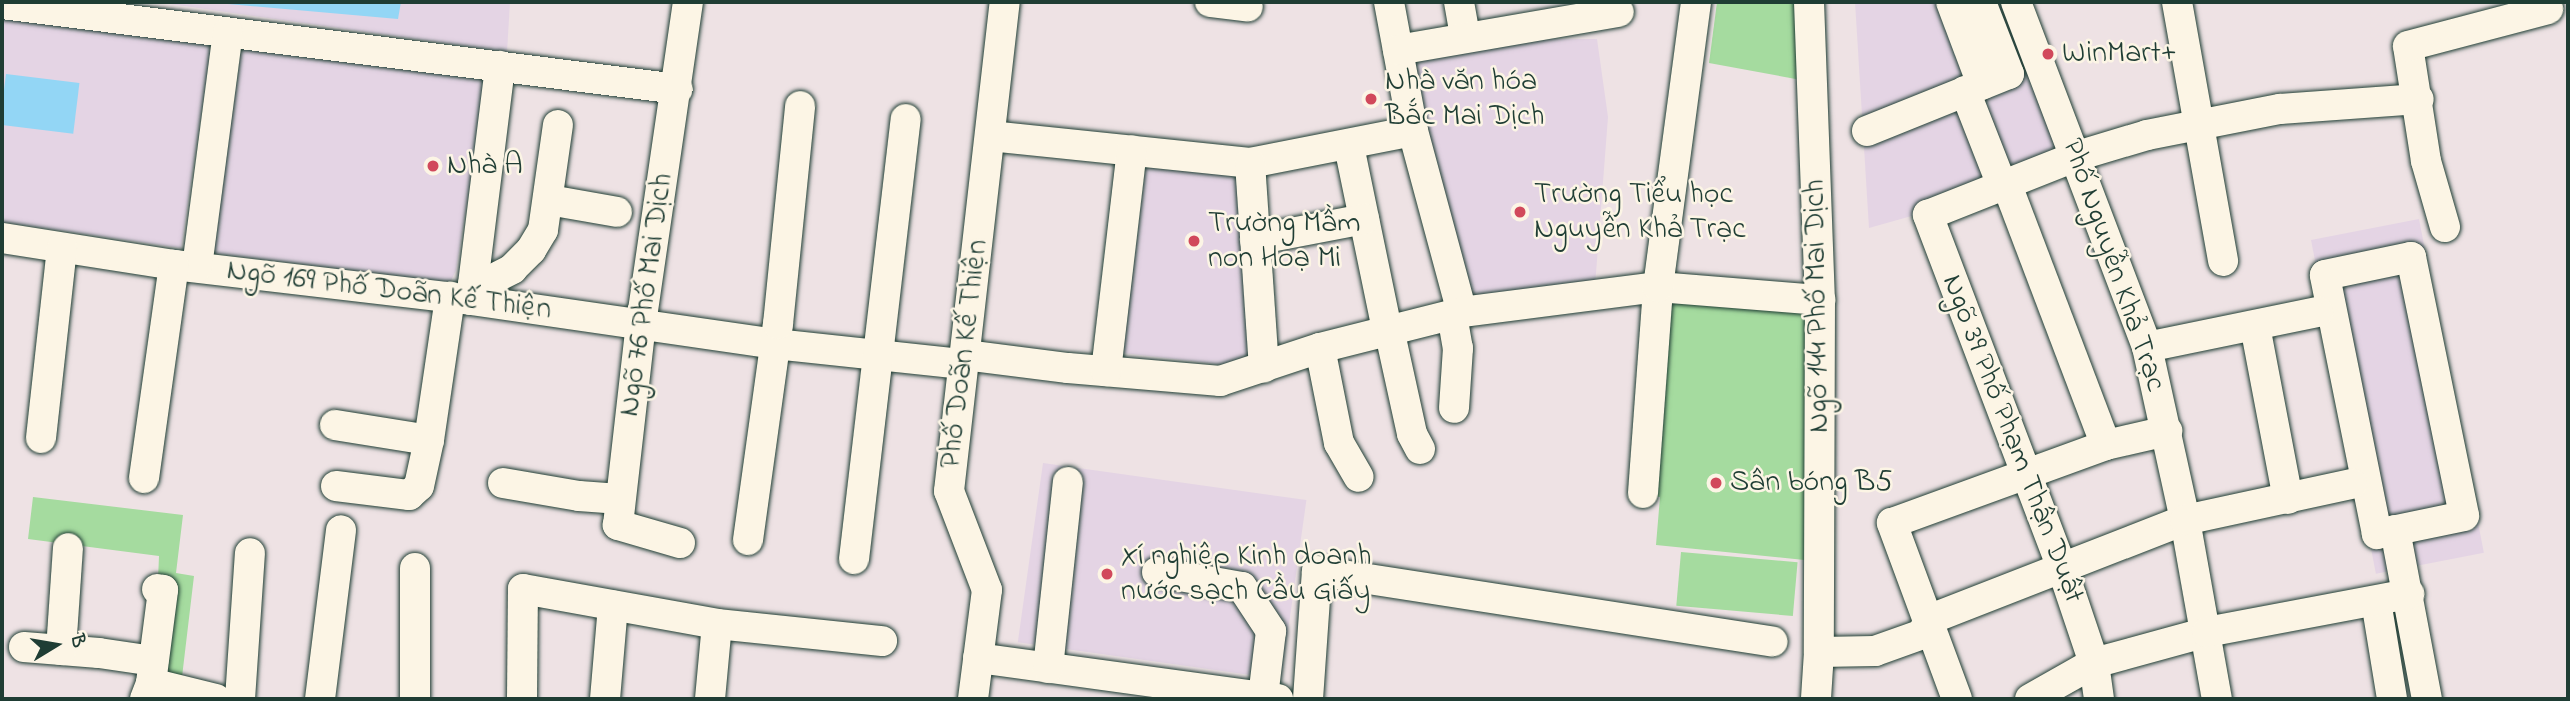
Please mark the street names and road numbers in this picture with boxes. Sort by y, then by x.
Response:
street label: Phố Nguyễn Khả Trạc [2053,134,2173,396]
street label: Ngõ 76 Phố Mai Dịch [612,171,682,419]
street label: Ngõ 144 Phố Mai Dịch [1798,179,1838,433]
street label: Phố Doãn Kế Thiện [933,237,997,471]
street label: Ngõ 169 Phố Doãn Kế Thiện [225,253,553,329]
street label: Ngõ 39 Phố Phạm Thận Duật [1933,270,2091,608]

